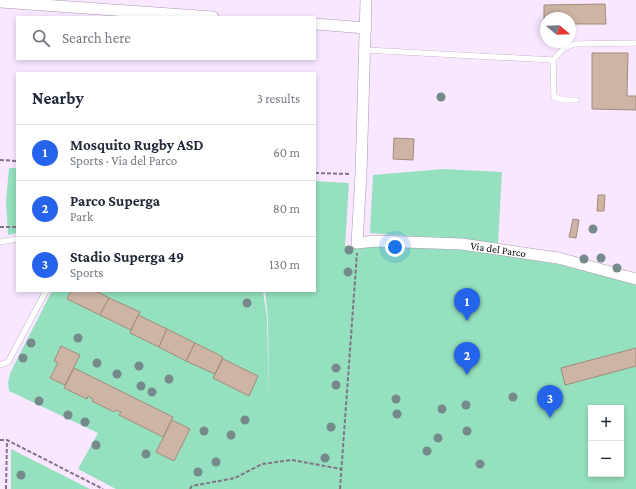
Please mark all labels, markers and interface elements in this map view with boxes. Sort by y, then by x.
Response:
north arrow [540,12,576,48]
search box [16,16,316,60]
icon: search [30,27,52,49]
text: Search here [62,30,131,46]
text: Nearby [32,89,84,108]
text: 3 results [257,91,300,106]
text: Mosquito Rugby ASD [70,137,204,153]
text: 1 [43,145,47,160]
text: 60 m [273,145,300,160]
text: Sports · Via del Parco [70,153,177,168]
text: Parco Superga [70,193,160,209]
text: 2 [42,201,48,216]
text: 80 m [273,201,300,216]
text: Park [70,209,93,224]
your location [385,237,405,257]
street label: Via del Parco [470,239,527,259]
text: Stadio Superga 49 [70,249,184,265]
text: 3 [42,257,48,272]
text: 130 m [269,257,300,272]
text: Sports [70,265,103,280]
pin: 1 [454,288,480,321]
pin: 2 [454,342,480,375]
pin: 3 [537,385,563,418]
map controls [588,405,624,477]
button: + [588,405,624,441]
button: − [588,441,624,477]

